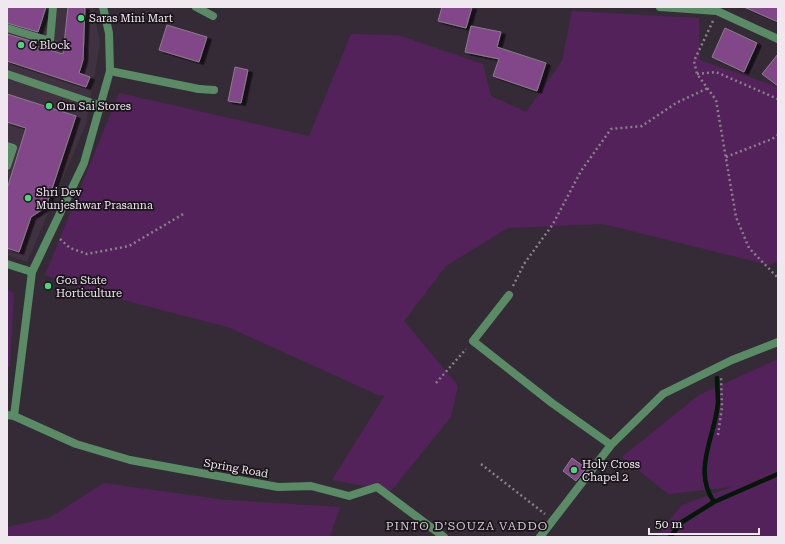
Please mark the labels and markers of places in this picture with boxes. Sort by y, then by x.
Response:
place label: Saras Mini Mart [89,12,173,25]
marker: Saras Mini Mart [76,13,86,23]
place label: C Block [29,39,70,52]
marker: C Block [16,40,26,50]
place label: Om Sai Stores [57,100,131,113]
marker: Om Sai Stores [44,101,54,111]
place label: Shri Dev Munjeshwar Prasanna [36,186,153,212]
marker: Shri Dev Munjeshwar Prasanna [23,193,33,203]
place label: Goa State Horticulture [56,274,122,300]
marker: Goa State Horticulture [43,281,53,291]
place label: Holy Cross Chapel 2 [582,458,640,484]
marker: Holy Cross Chapel 2 [569,465,579,475]

